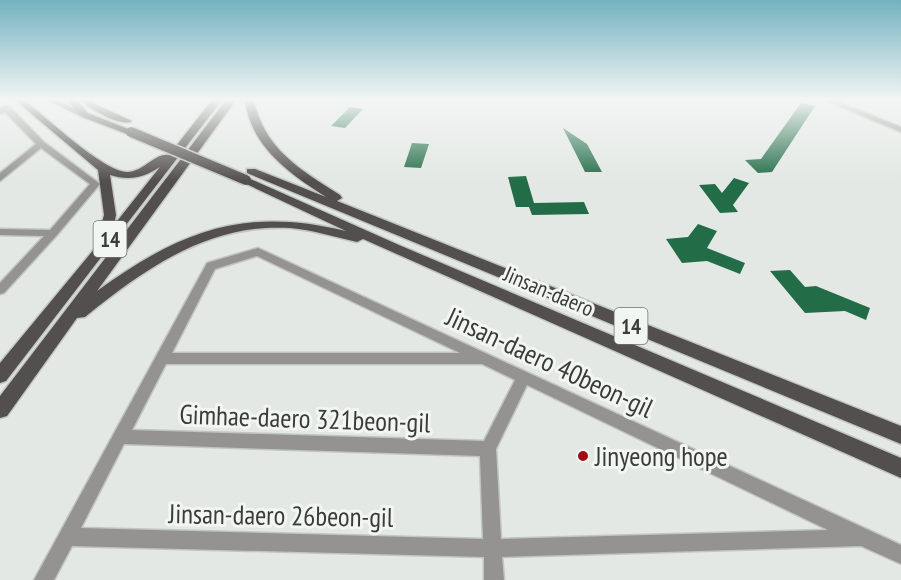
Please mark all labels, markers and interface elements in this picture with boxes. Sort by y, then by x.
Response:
road number: 14 [94,221,126,257]
street label: Jinsan-daero [499,259,598,322]
street label: Jinsan-daero 40beon-gil [440,299,660,425]
road number: 14 [614,308,648,344]
street label: Gimhae-daero 321beon-gil [179,397,432,439]
place label: Jinyeong hope [594,439,728,473]
marker: Jinyeong hope [576,449,590,463]
street label: Jinsan-daero 26beon-gil [168,496,394,534]

